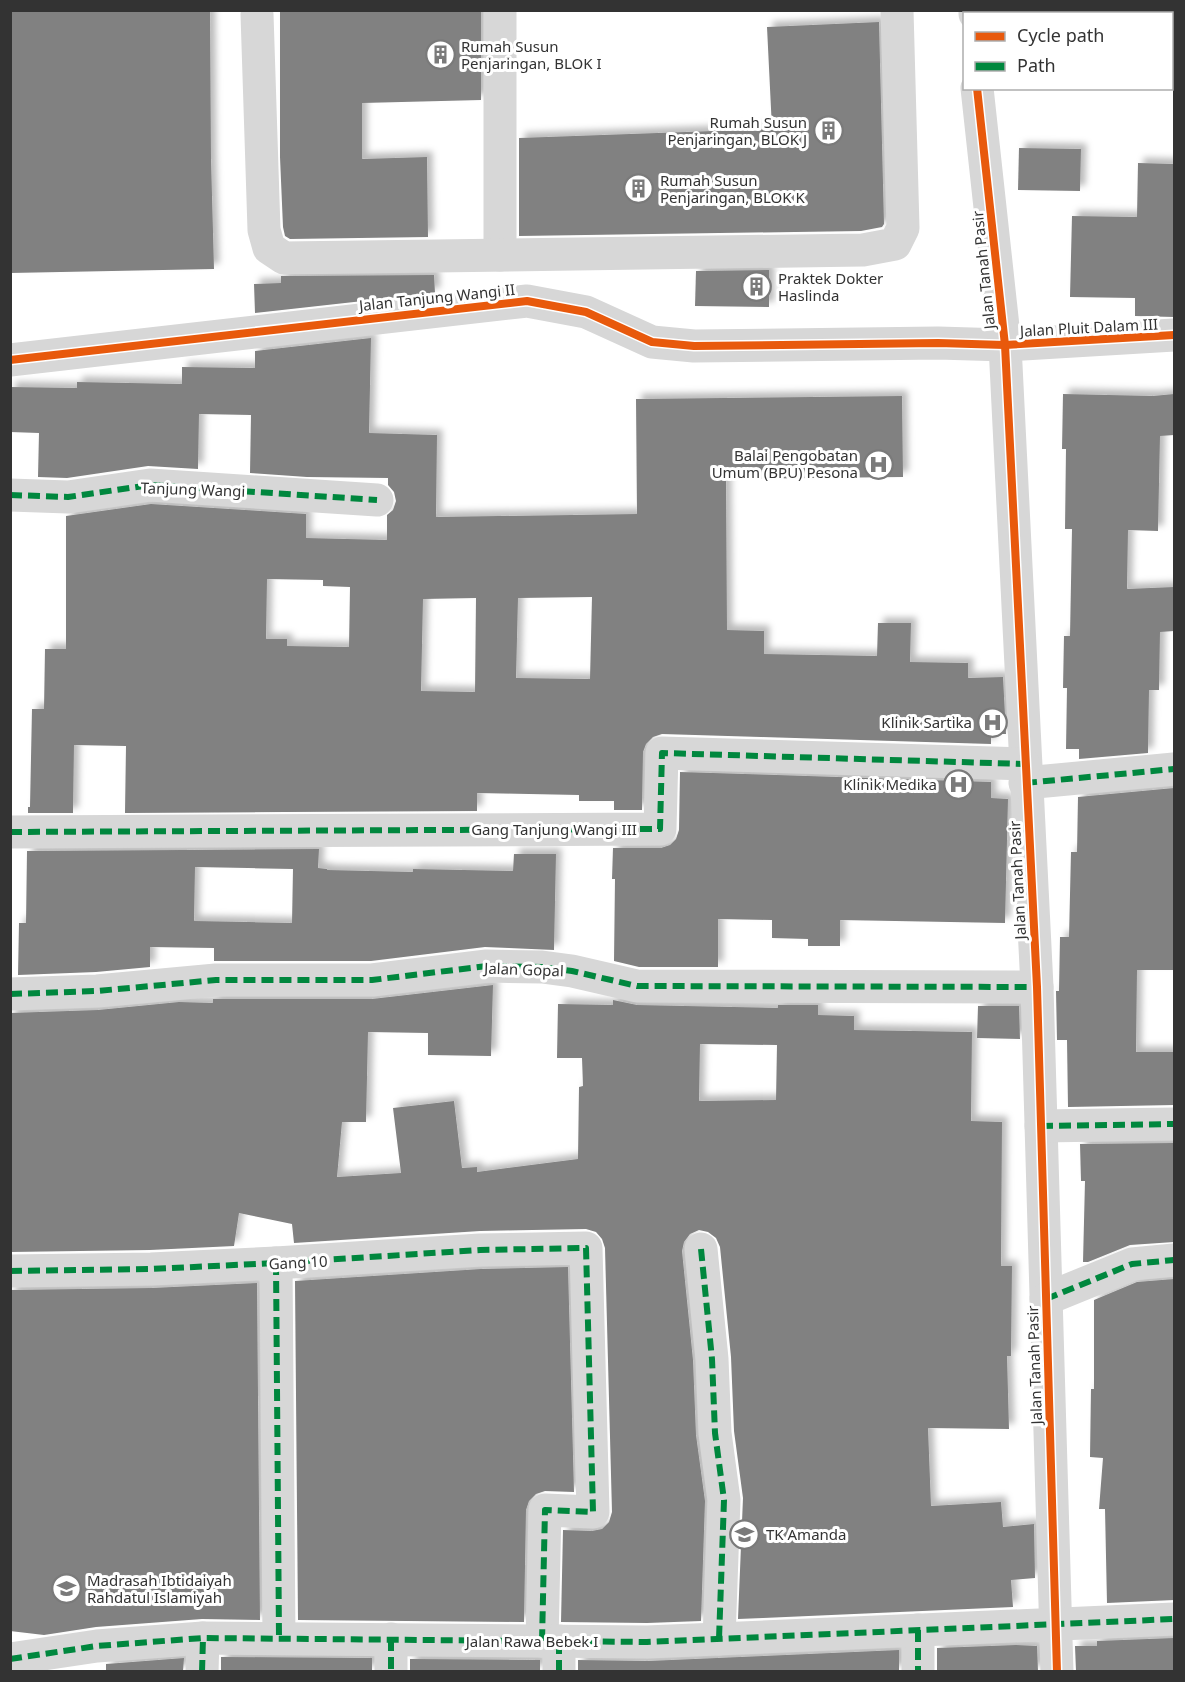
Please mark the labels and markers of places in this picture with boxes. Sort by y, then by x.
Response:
place label: Rumah Susun Penjaringan, BLOK I [461,36,602,73]
building icon: Rumah Susun Penjaringan, BLOK I [424,39,456,71]
place label: Rumah Susun Penjaringan, BLOK J [667,112,807,149]
building icon: Rumah Susun Penjaringan, BLOK J [812,115,844,147]
place label: Rumah Susun Penjaringan, BLOK K [660,170,805,207]
building icon: Rumah Susun Penjaringan, BLOK K [623,173,655,205]
place label: Praktek Dokter Haslinda [778,268,883,305]
building icon: Praktek Dokter Haslinda [741,271,773,303]
place label: Balai Pengobatan Umum (BPU) Pesona [712,445,858,482]
hospital icon: Balai Pengobatan Umum (BPU) Pesona [863,448,895,480]
hospital icon: Klinik Sartika [977,706,1009,738]
place label: Klinik Sartika [881,712,972,732]
hospital icon: Klinik Medika [942,768,974,800]
place label: Klinik Medika [843,774,937,794]
school or university icon: TK Amanda [729,1518,761,1550]
place label: TK Amanda [766,1524,846,1544]
place label: Madrasah Ibtidaiyah Rahdatul Islamiyah [87,1570,232,1607]
school or university icon: Madrasah Ibtidaiyah Rahdatul Islamiyah [50,1573,82,1605]

